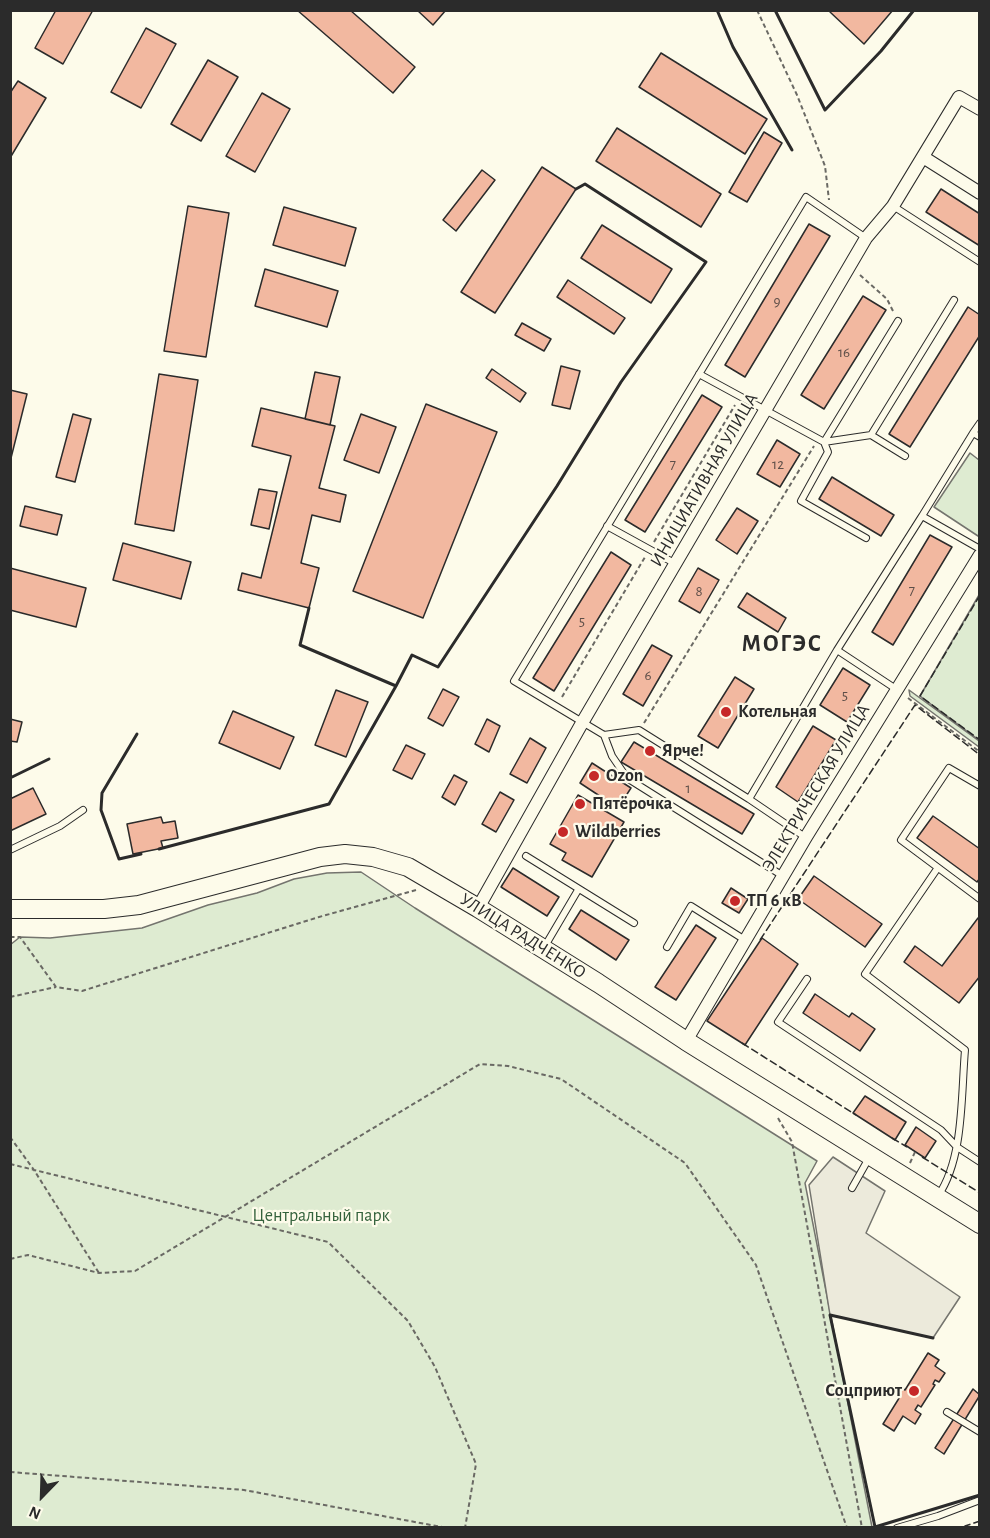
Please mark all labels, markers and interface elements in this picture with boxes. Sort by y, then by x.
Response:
house number: 9 [773,292,781,310]
house number: 16 [838,343,850,361]
street label: ИНИЦИАТИВНАЯ УЛИЦА [645,389,763,571]
house number: 7 [670,455,676,473]
house number: 12 [772,455,784,473]
house number: 7 [909,581,915,599]
house number: 8 [695,582,703,600]
house number: 5 [579,612,585,630]
district label: МОГЭС [742,630,822,658]
house number: 6 [644,666,652,684]
house number: 5 [842,686,848,704]
street label: ЭЛЕКТРИЧЕСКАЯ УЛИЦА [757,700,875,876]
place label: Котельная [738,701,817,723]
marker: Котельная [719,705,733,719]
place label: Ярче! [662,740,704,762]
marker: Ярче! [643,744,657,758]
place label: Ozon [606,765,643,787]
marker: Ozon [587,769,601,783]
house number: 1 [685,779,691,797]
place label: Пятёрочка [592,793,672,815]
marker: Пятёрочка [573,797,587,811]
place label: Wildberries [575,821,661,843]
marker: Wildberries [556,825,570,839]
street label: УЛИЦА РАДЧЕНКО [456,889,590,983]
place label: ТП 6 кВ [747,890,802,912]
marker: ТП 6 кВ [728,894,742,908]
park label: Центральный парк [252,1205,390,1227]
place label: Соцприют [825,1380,902,1402]
marker: Соцприют [907,1384,921,1398]
north arrow [12,1466,72,1526]
text: N [27,1503,43,1522]

